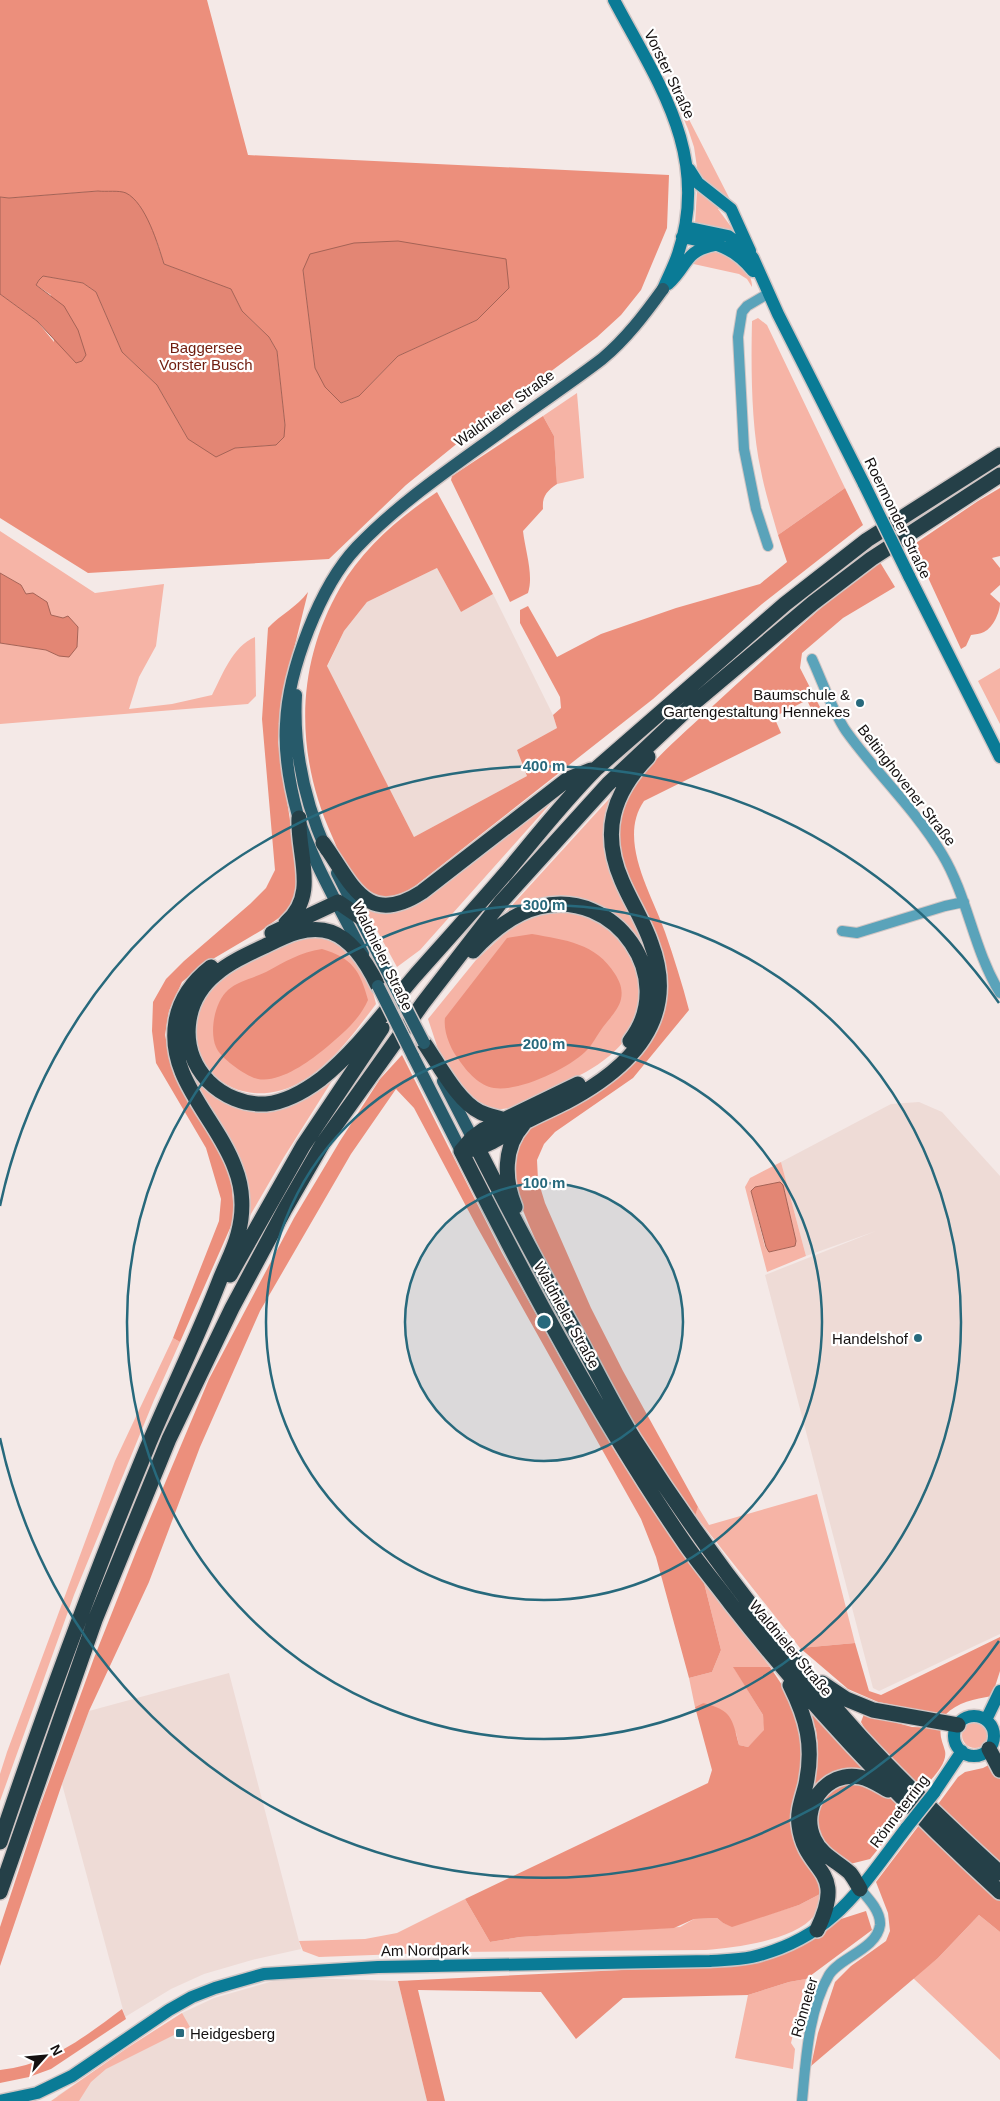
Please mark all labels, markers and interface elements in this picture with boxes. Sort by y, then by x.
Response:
street label: Vorster Straße [641,27,699,121]
park label: Baggersee Vorster Busch [159,339,253,373]
street label: Waldnieler Straße [451,366,557,450]
street label: Roermonder Straße [861,455,935,581]
place label: Baumschule & Gartengestaltung Hennekes [663,686,850,720]
marker: Baumschule & Gartengestaltung Hennekes [854,697,866,709]
street label: Beltinghovener Straße [854,721,960,849]
text: 400 m [523,757,565,774]
text: 300 m [523,896,565,913]
street label: Waldnieler Straße [349,899,417,1013]
text: 200 m [523,1035,565,1052]
text: 100 m [523,1174,565,1191]
street label: Waldnieler Straße [531,1259,603,1371]
centre of rings [535,1313,553,1331]
place label: Handelshof [832,1330,909,1347]
marker: Handelshof [912,1332,924,1344]
street label: Waldnieler Straße [746,1597,836,1699]
street label: Rönneterring [866,1771,932,1851]
street label: Am Nordpark [381,1941,470,1959]
street label: Rönneter [787,1975,821,2039]
place label: Heidgesberg [190,2025,275,2042]
marker: Heidgesberg [174,2027,186,2039]
north arrow [20,2031,70,2081]
text: N [47,2042,66,2058]

